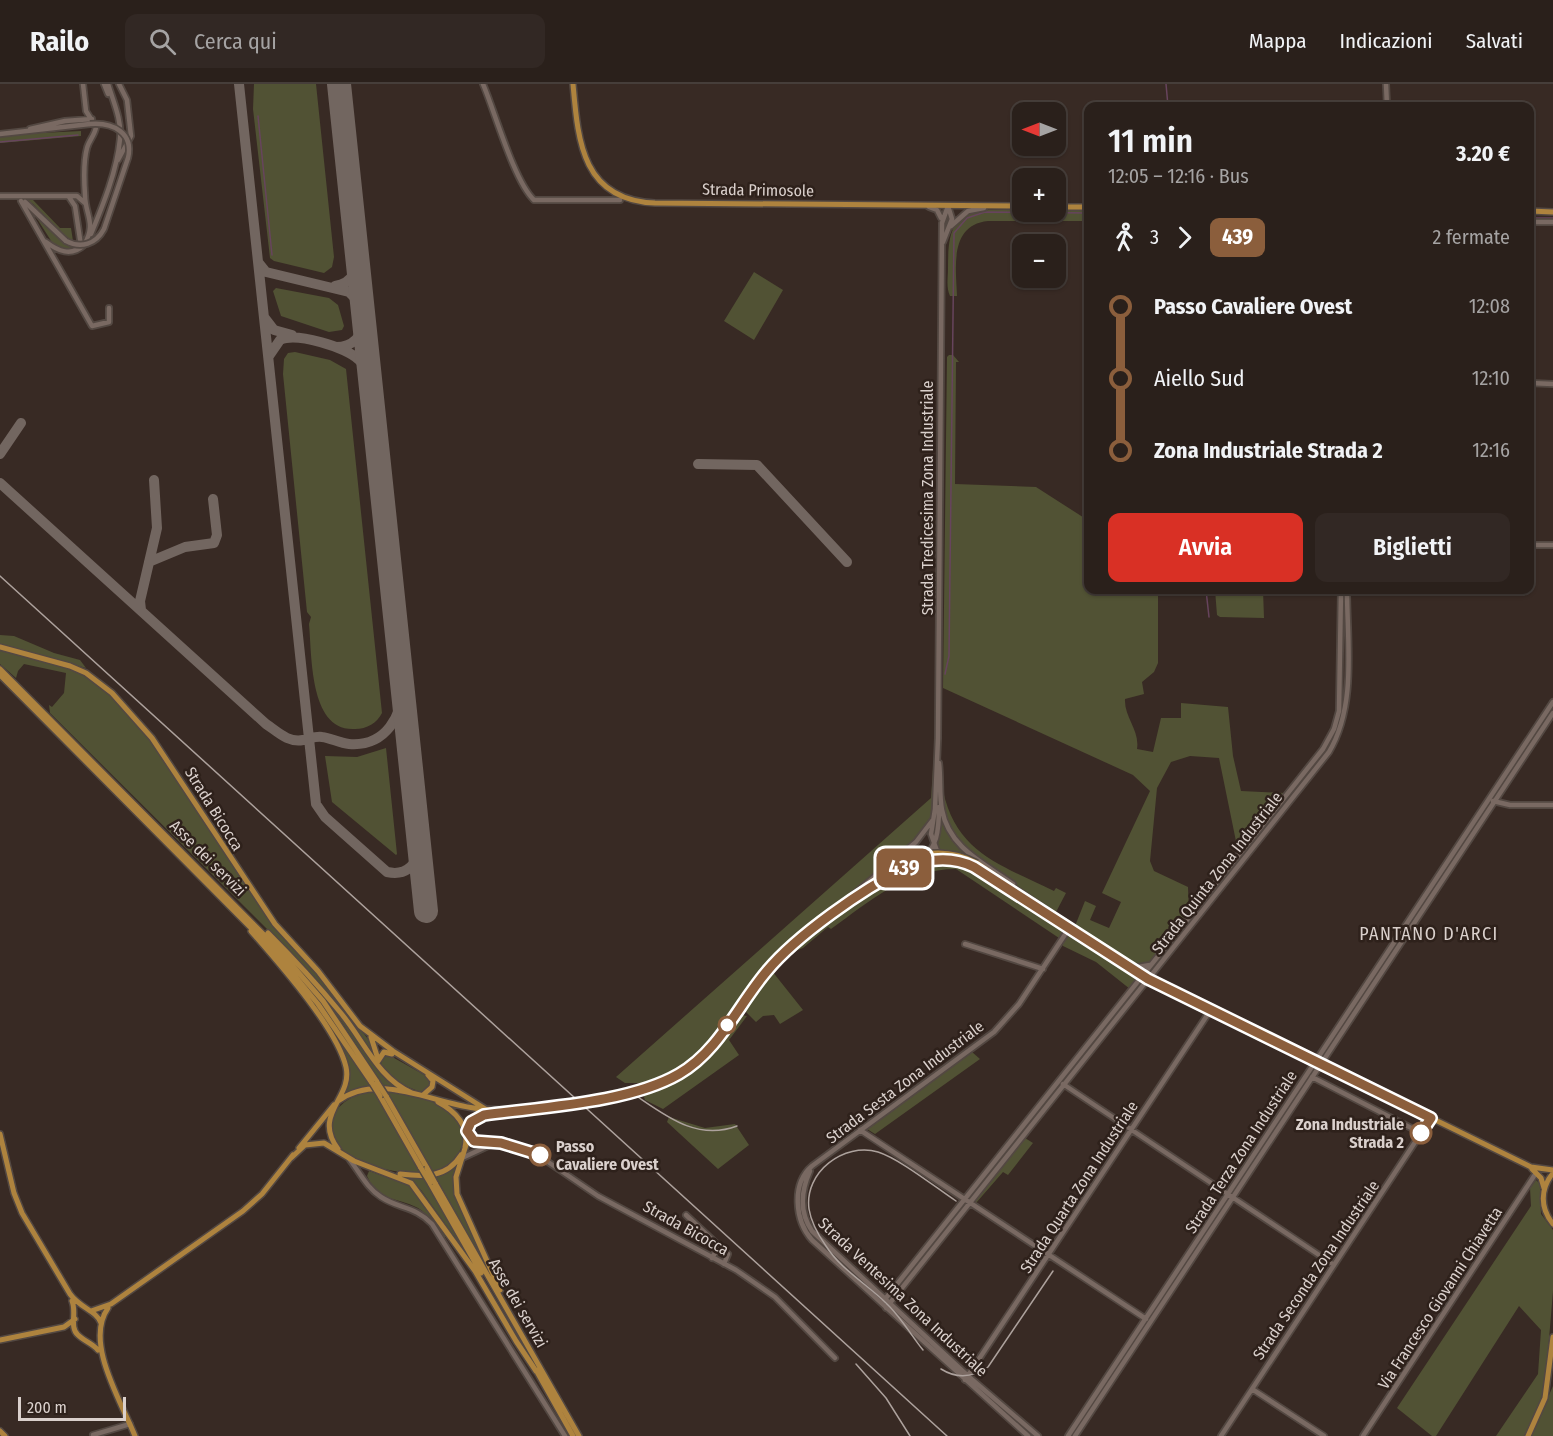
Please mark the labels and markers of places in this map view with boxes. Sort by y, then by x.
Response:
unlabelled marker [718,1016,736,1034]
place label: Zona Industriale Strada 2 [1296,1115,1405,1152]
marker: Zona Industriale Strada 2 [1410,1122,1432,1144]
place label: Passo Cavaliere Ovest [556,1137,659,1174]
marker: Passo Cavaliere Ovest [529,1144,551,1166]

